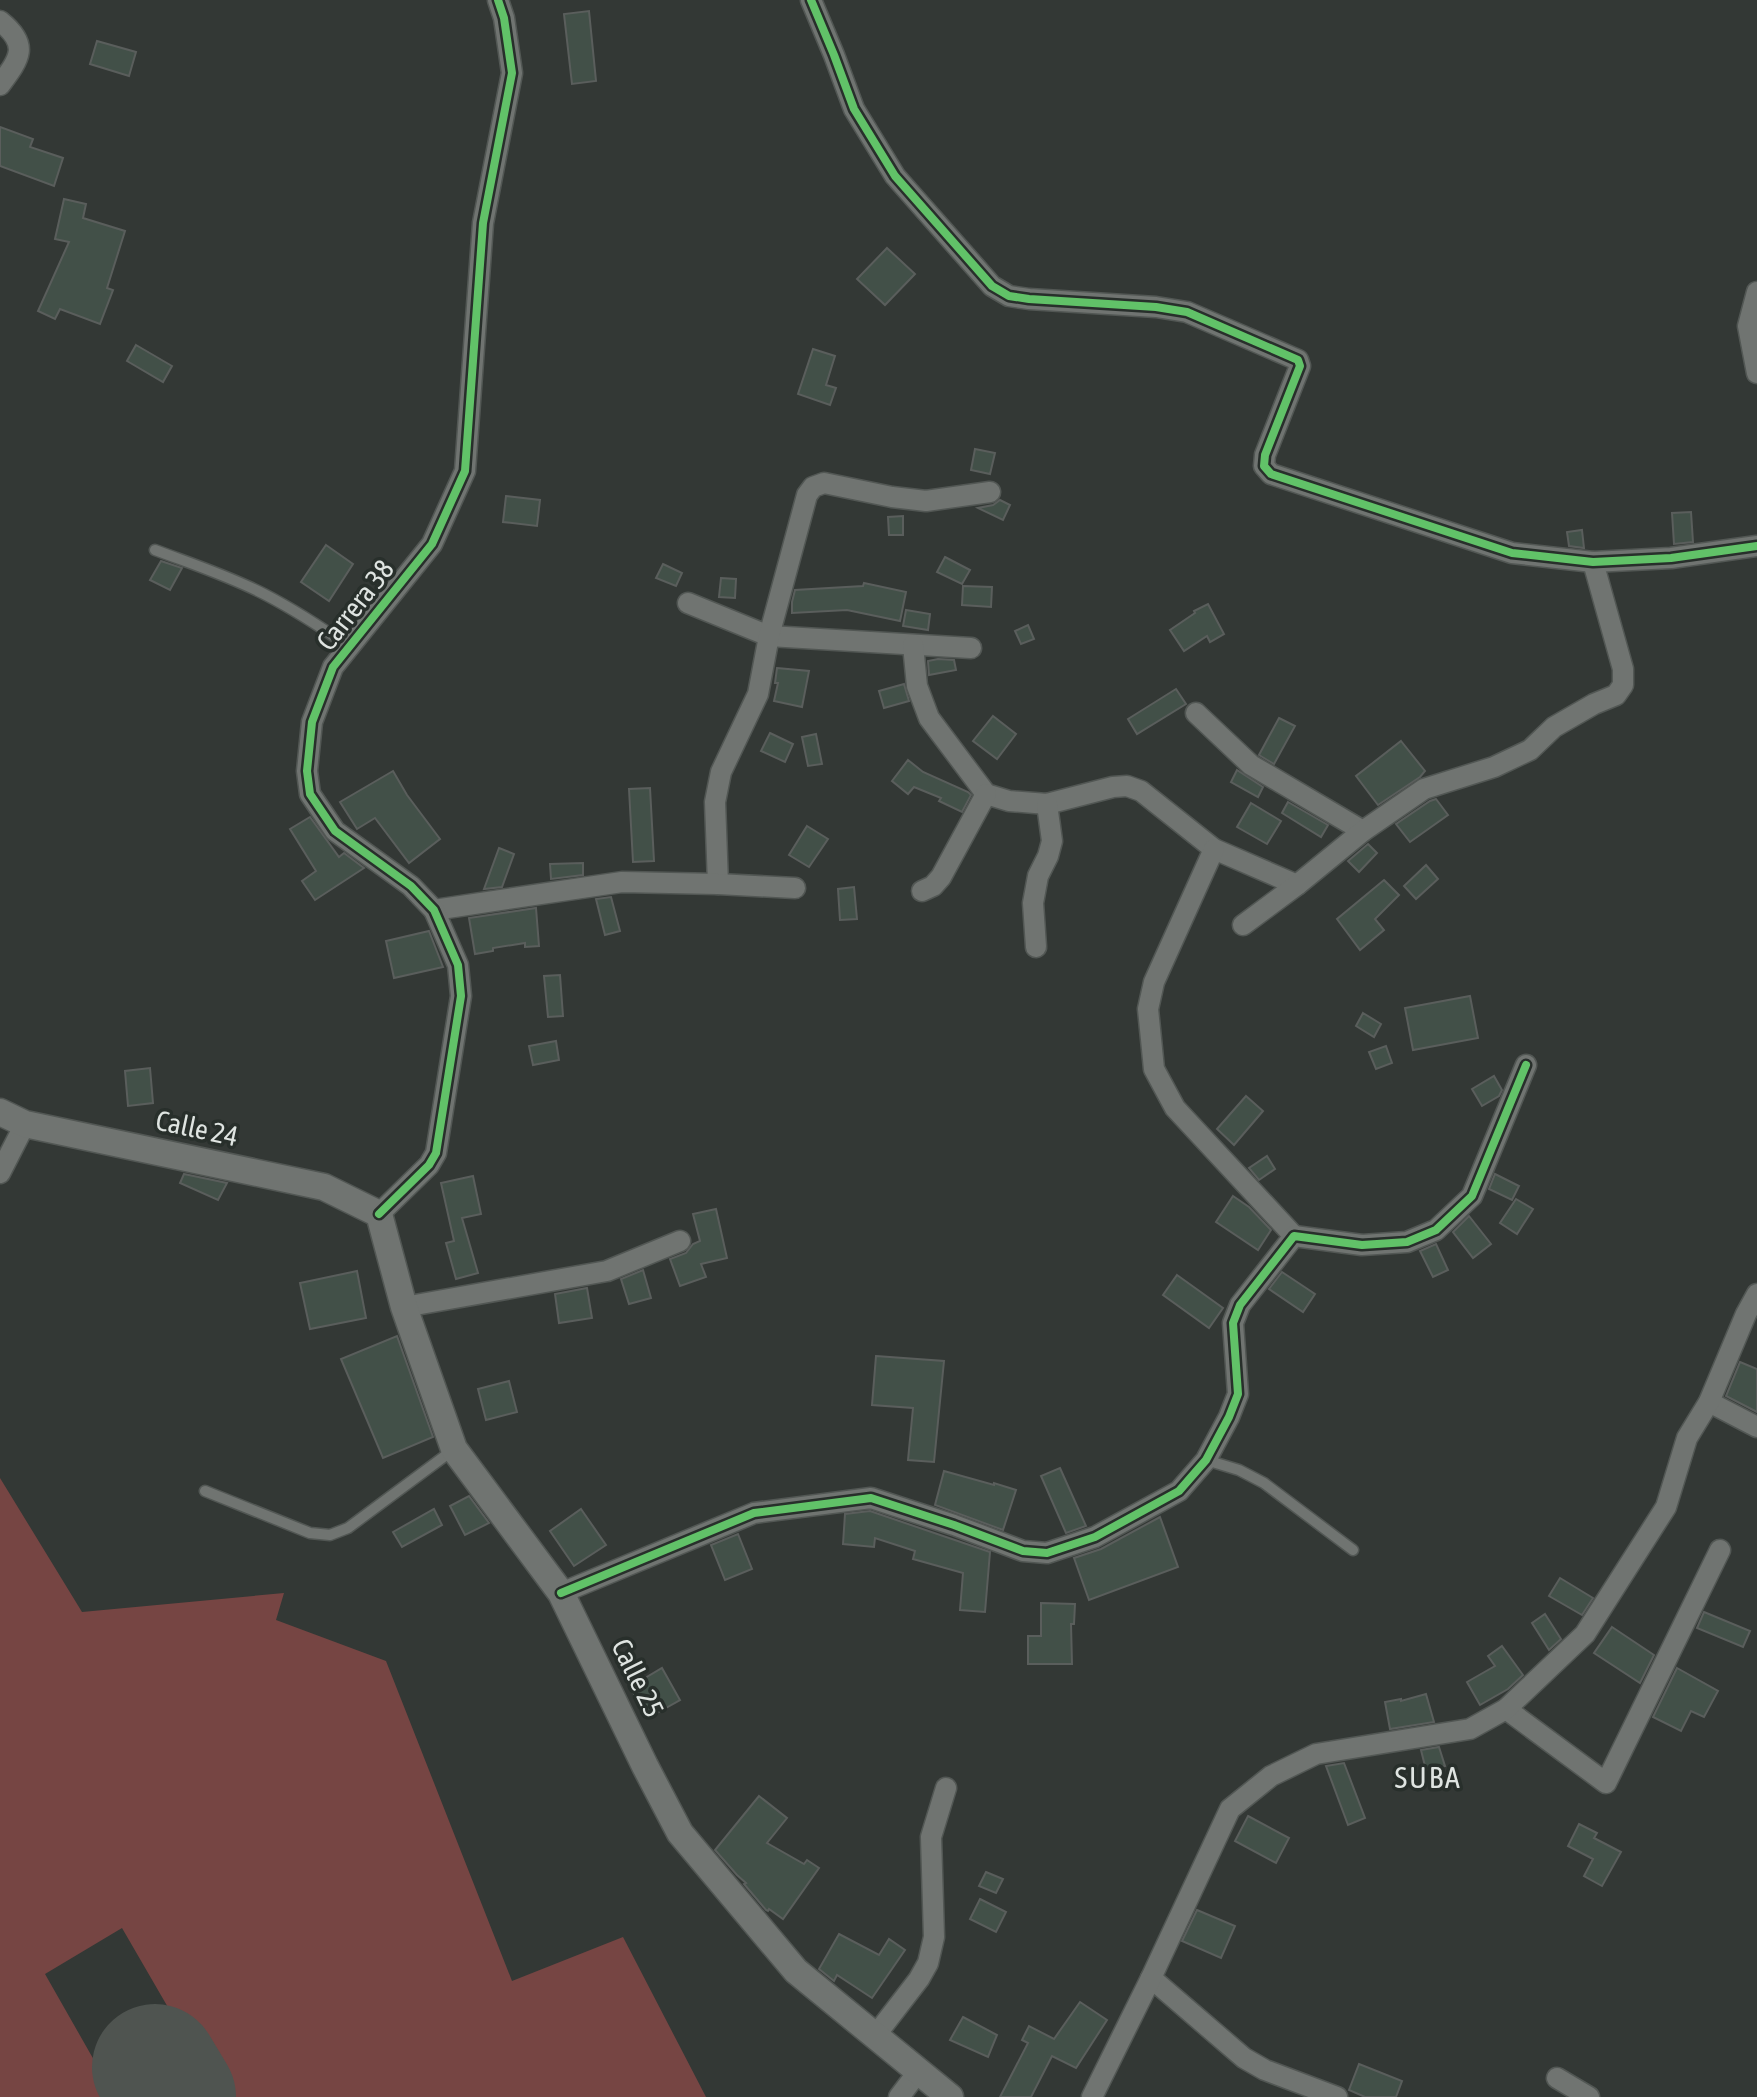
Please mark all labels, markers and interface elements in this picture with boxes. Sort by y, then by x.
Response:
street label: Carrera 38 [310,553,400,657]
street label: Calle 24 [153,1104,241,1152]
street label: Calle 25 [605,1634,671,1722]
district label: SUBA [1394,1760,1462,1794]

